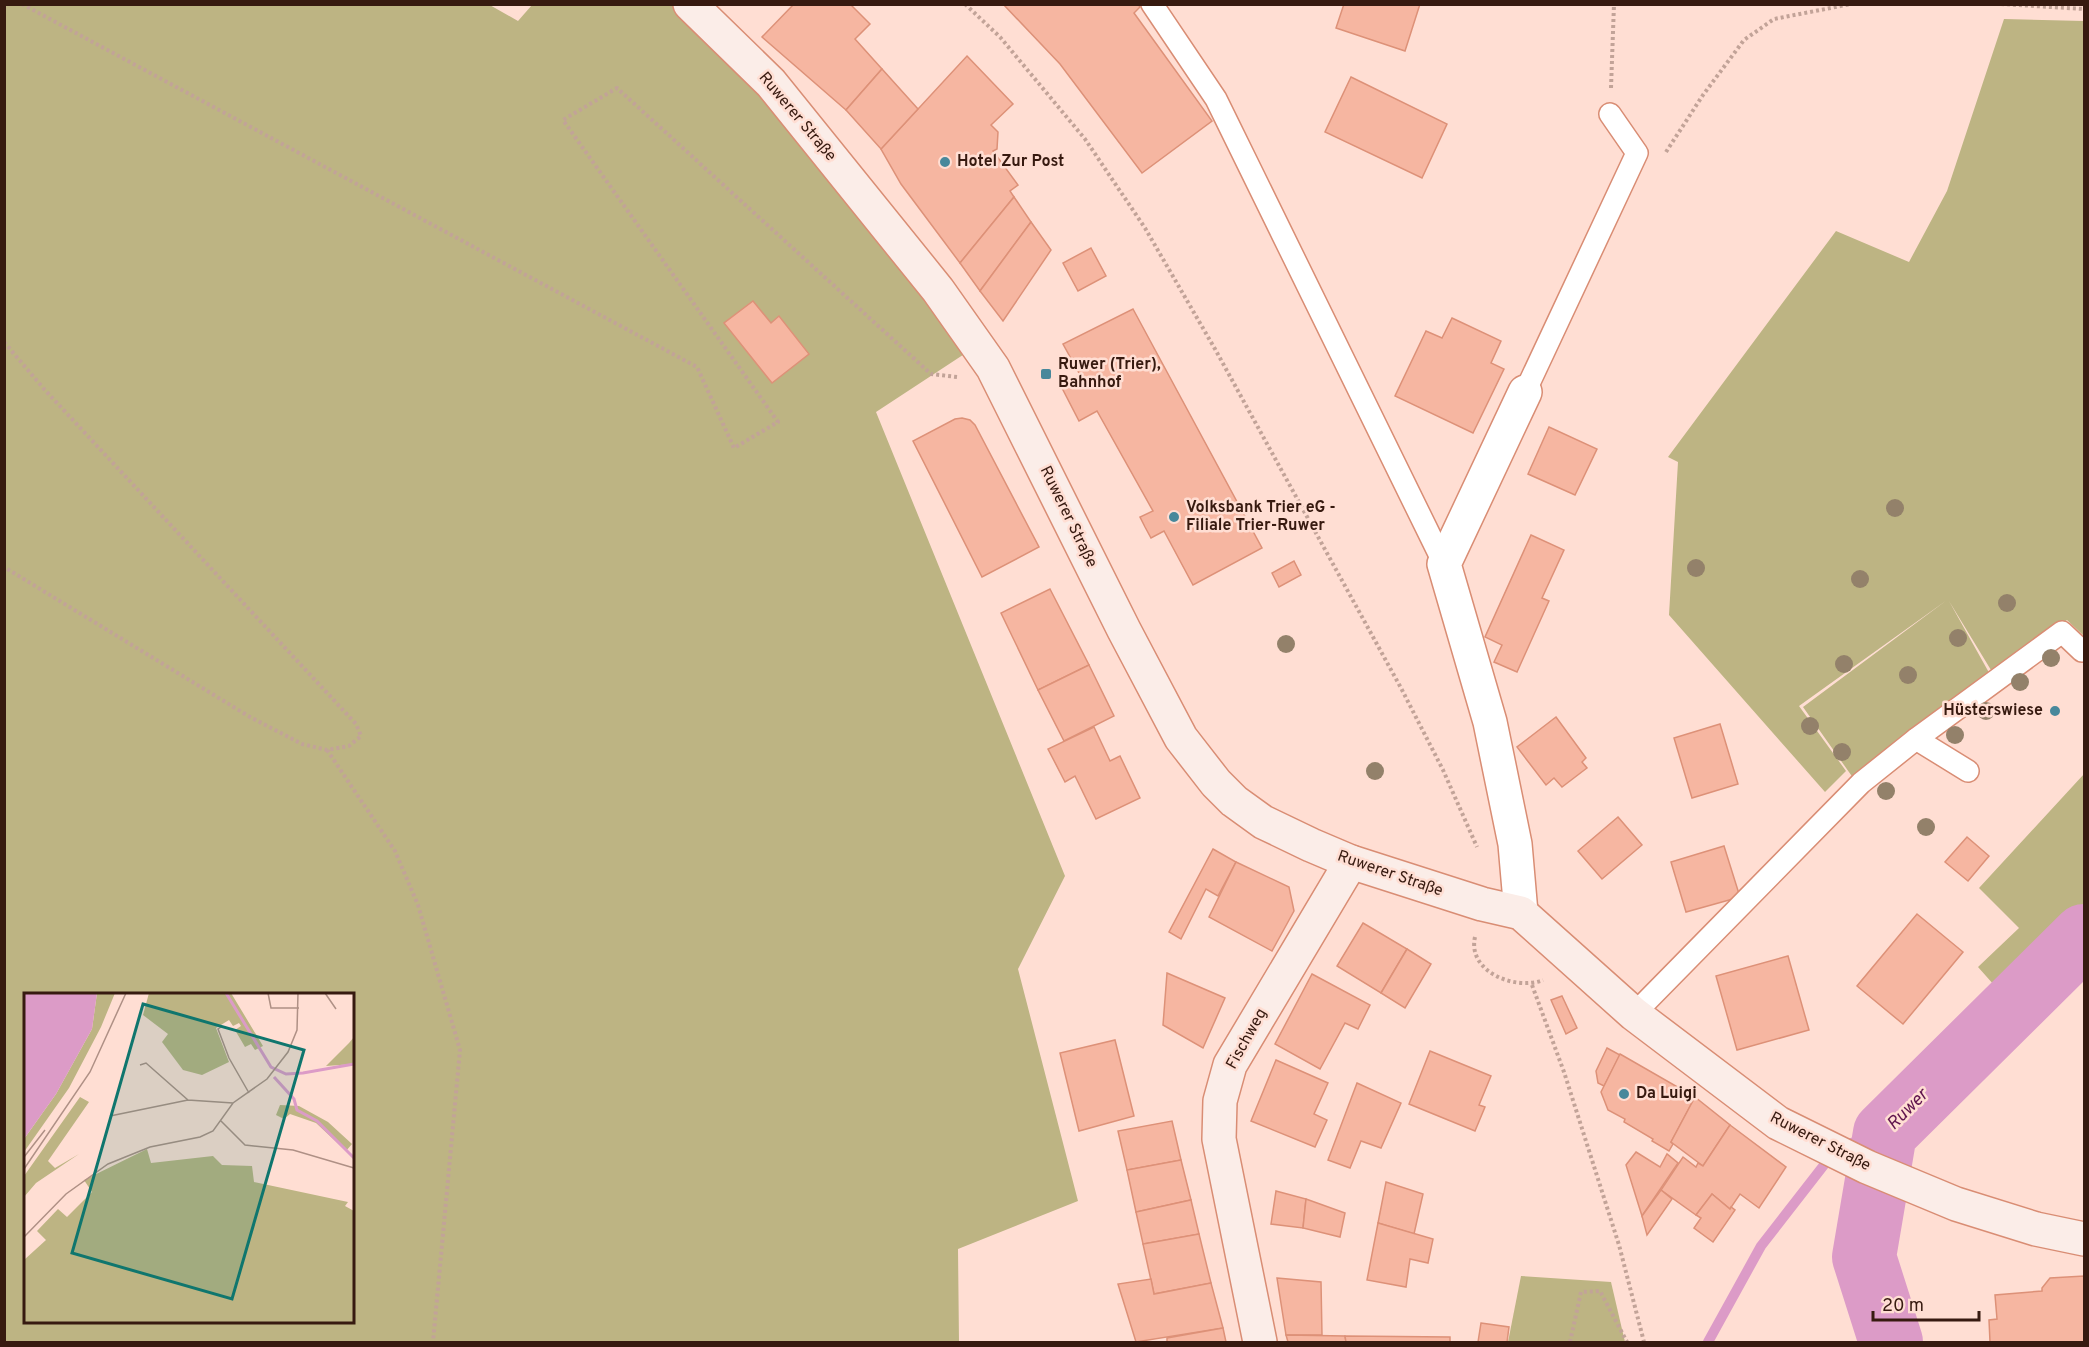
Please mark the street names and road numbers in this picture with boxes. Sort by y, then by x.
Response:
street label: Ruwerer Straße [754,68,840,166]
street label: Ruwerer Straße [1035,463,1101,571]
street label: Ruwerer Straße [1334,847,1446,901]
street label: Fischweg [1222,1005,1272,1073]
street label: Ruwerer Straße [1766,1108,1874,1176]

